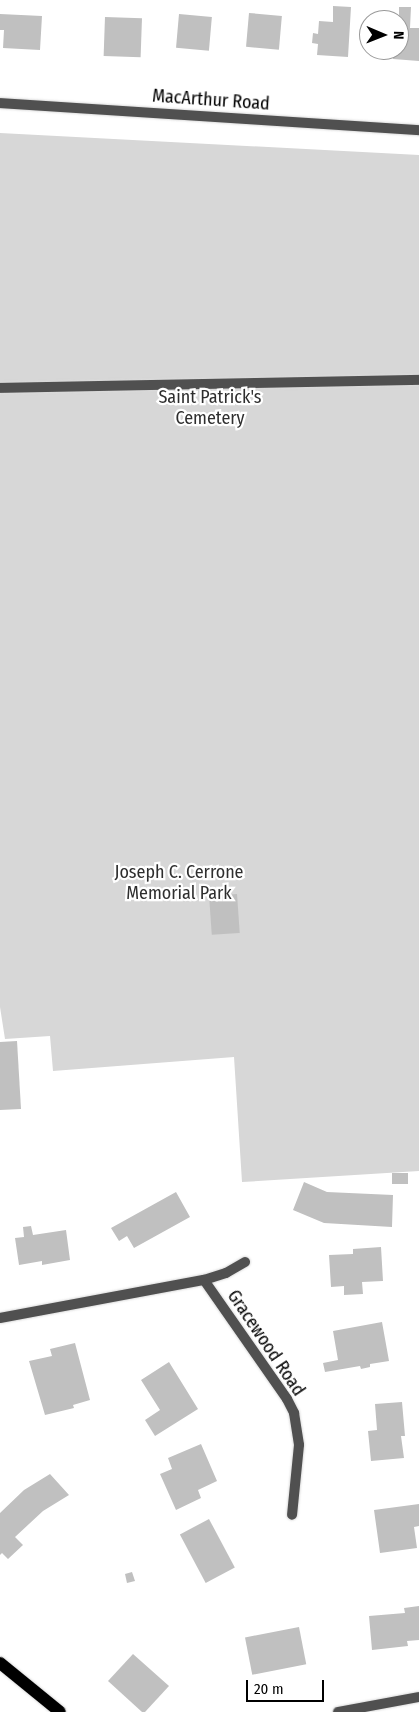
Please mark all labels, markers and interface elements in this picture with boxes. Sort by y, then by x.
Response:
north arrow [359,10,409,60]
text: N [390,31,407,40]
street label: MacArthur Road [152,85,270,115]
park label: Saint Patrick's Cemetery [158,387,262,429]
park label: Joseph C. Cerrone Memorial Park [114,862,244,904]
street label: Gracewood Road [223,1286,309,1400]
scale bar [249,1670,326,1702]
text: 20 m [254,1680,284,1698]

